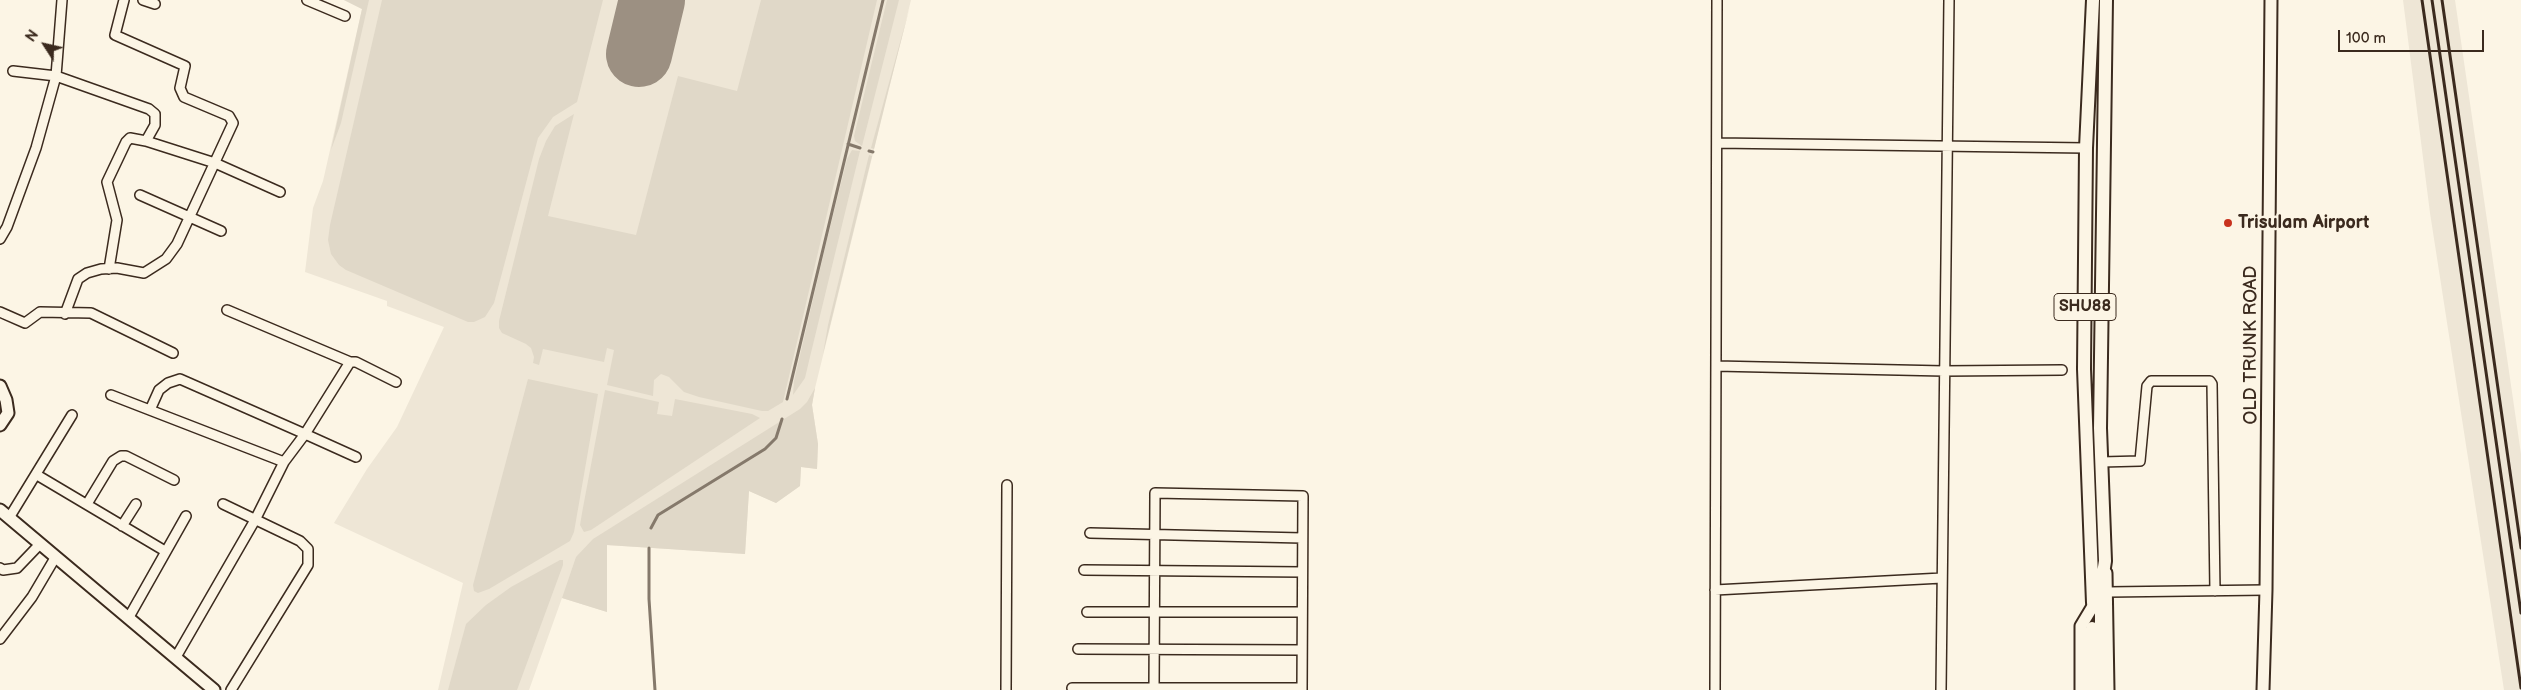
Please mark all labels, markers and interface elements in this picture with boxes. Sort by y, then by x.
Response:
north arrow [20,20,70,70]
scale bar [2341,20,2487,52]
text: N [22,27,42,45]
text: 100 m [2346,29,2386,48]
place label: Trisulam Airport [2238,212,2369,234]
marker: Trisulam Airport [2222,217,2234,229]
street label: OLD TRUNK ROAD [2240,266,2262,424]
road number: SHU88 [2054,294,2116,320]

